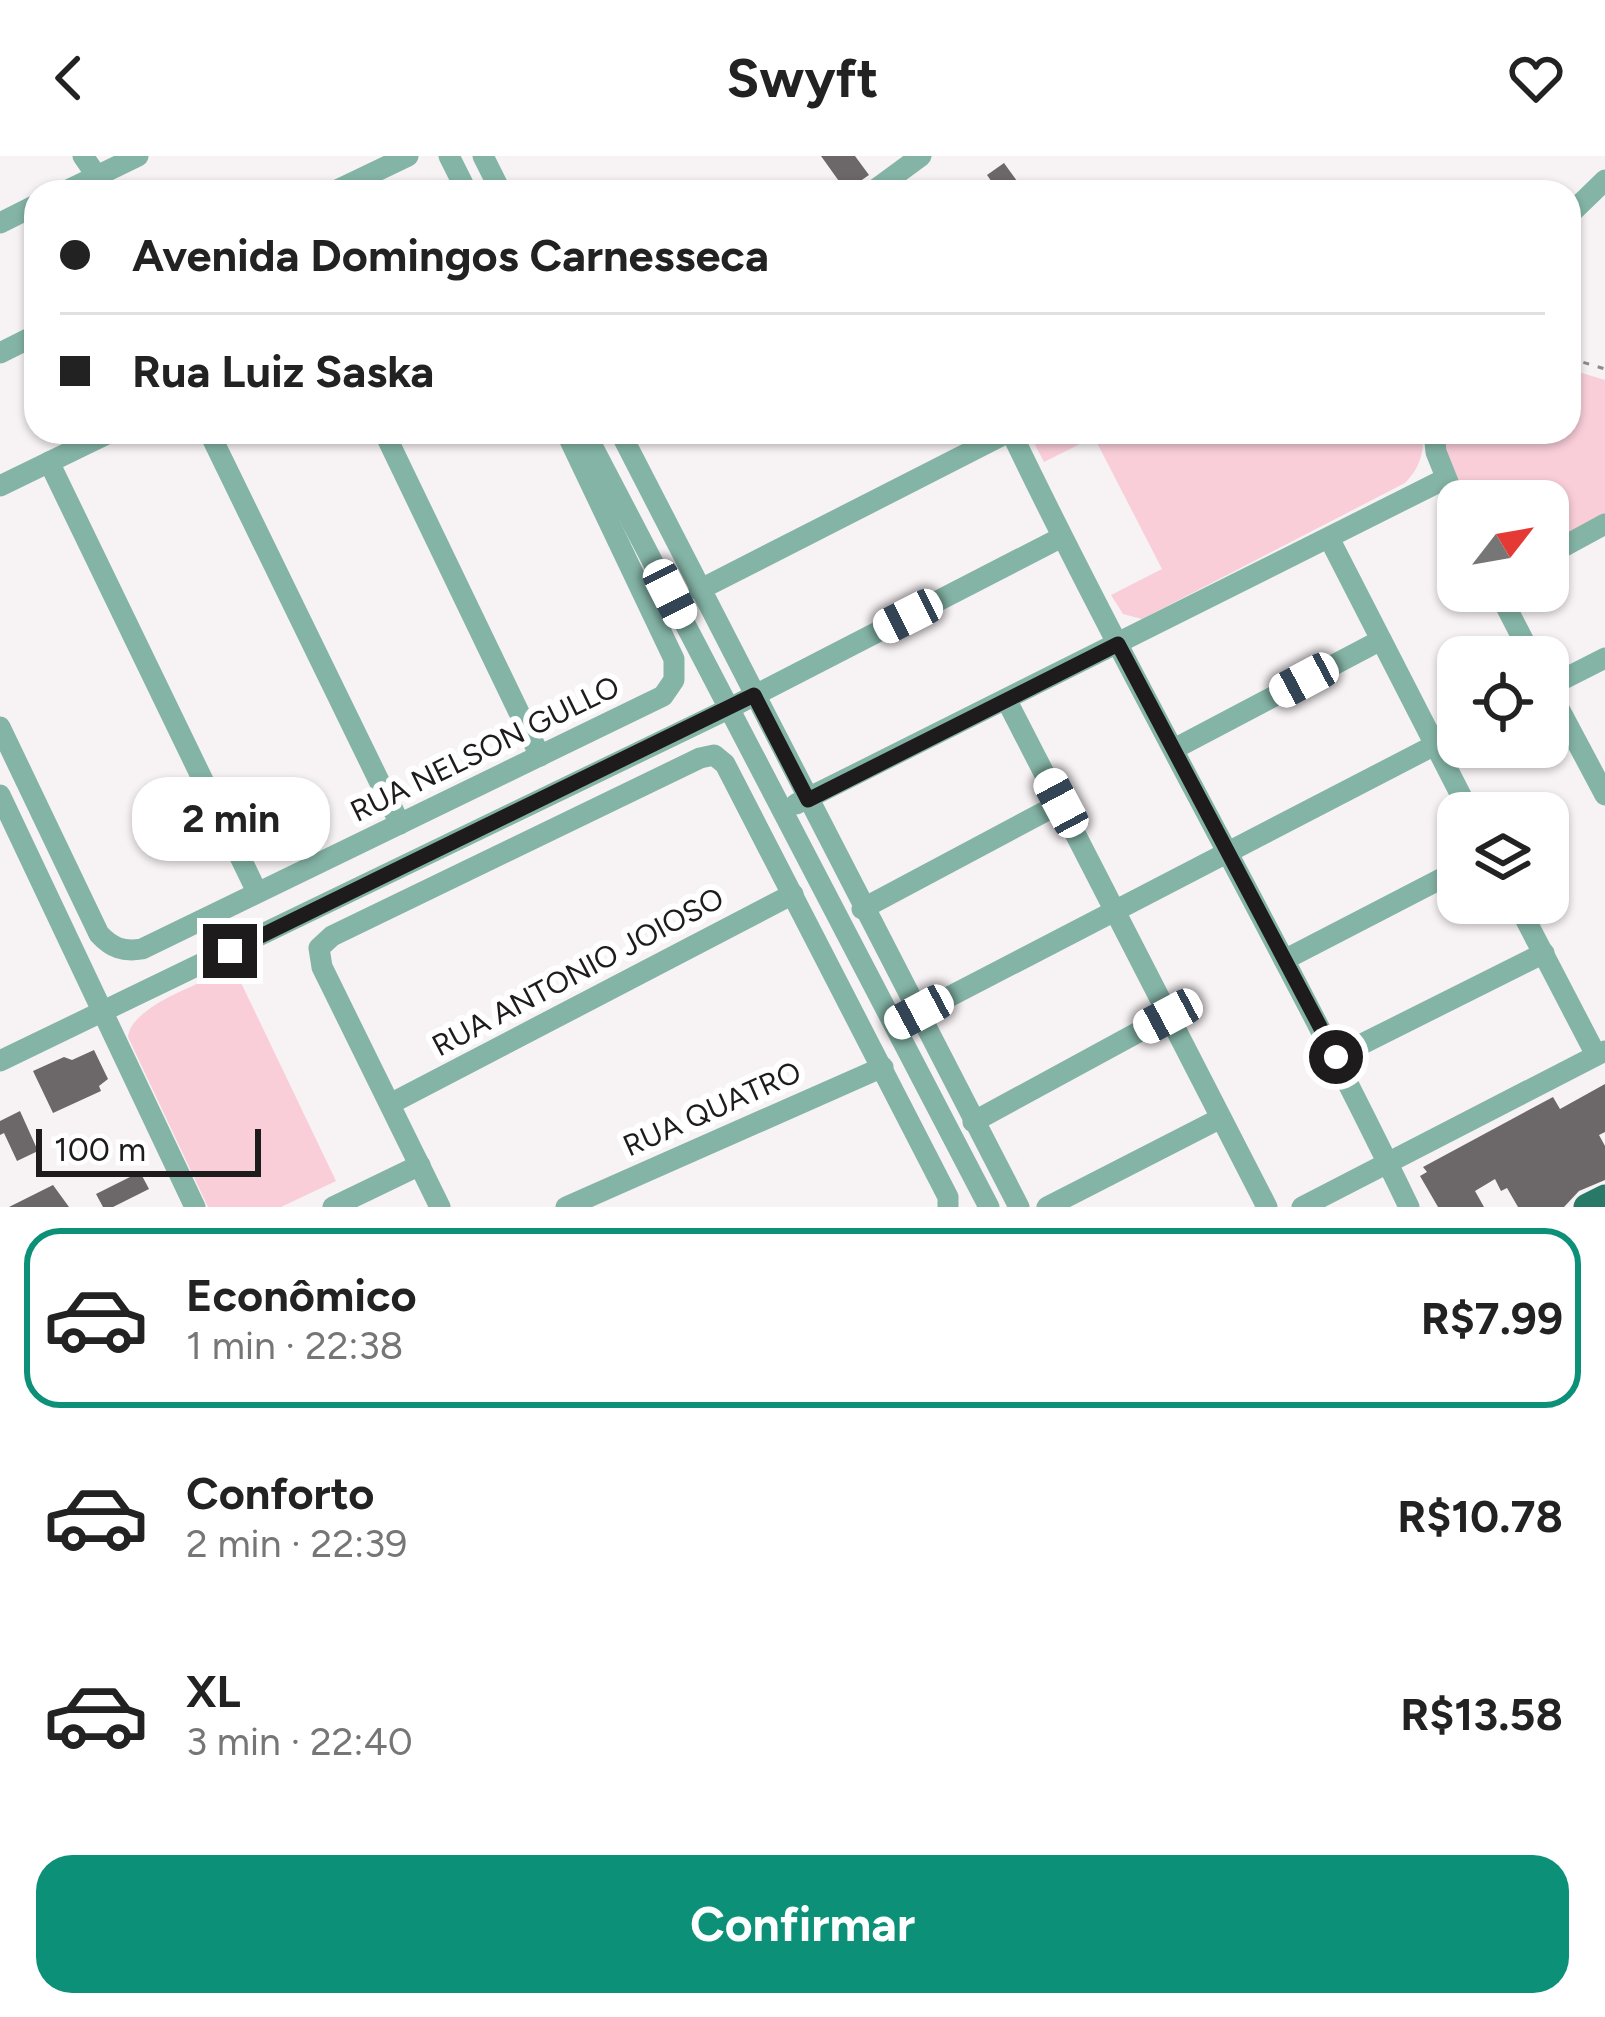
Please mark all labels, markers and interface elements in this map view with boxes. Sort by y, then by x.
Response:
icon: back [36,45,102,111]
icon: heart [1503,45,1569,111]
text: Swyft [727,46,878,111]
text: Avenida Domingos Carnesseca [132,228,769,282]
text: Rua Luiz Saska [132,344,434,398]
north arrow [1437,480,1569,612]
map controls [1437,480,1569,924]
car [638,554,702,634]
car [868,584,948,648]
button: locate [1437,636,1569,768]
car [1264,647,1344,713]
street label: RUA NELSON GULLO [344,667,625,830]
car [1028,763,1094,843]
callout: 2 min [131,777,329,861]
button: layers [1437,792,1569,924]
text: 2 min [182,795,280,842]
street label: RUA ANTONIO JOIOSO [426,879,730,1064]
route end [203,924,257,978]
car [879,979,959,1045]
car [1128,983,1208,1049]
route start [1309,1030,1363,1084]
street label: RUA QUATRO [617,1053,807,1164]
scale bar [36,1123,261,1176]
text: 100 m [54,1130,146,1169]
icon: car [42,1264,150,1372]
text: Econômico [186,1268,417,1322]
text: R$7.99 [1421,1291,1563,1345]
text: 1 min · 22:38 [186,1322,404,1369]
icon: car [42,1462,150,1570]
text: Conforto [186,1466,375,1520]
text: R$10.78 [1397,1489,1563,1543]
text: 2 min · 22:39 [186,1520,407,1567]
icon: car [42,1660,150,1768]
text: XL [186,1664,241,1718]
text: R$13.58 [1400,1687,1563,1741]
text: 3 min · 22:40 [186,1718,413,1765]
button: Confirmar [36,1855,1569,1993]

